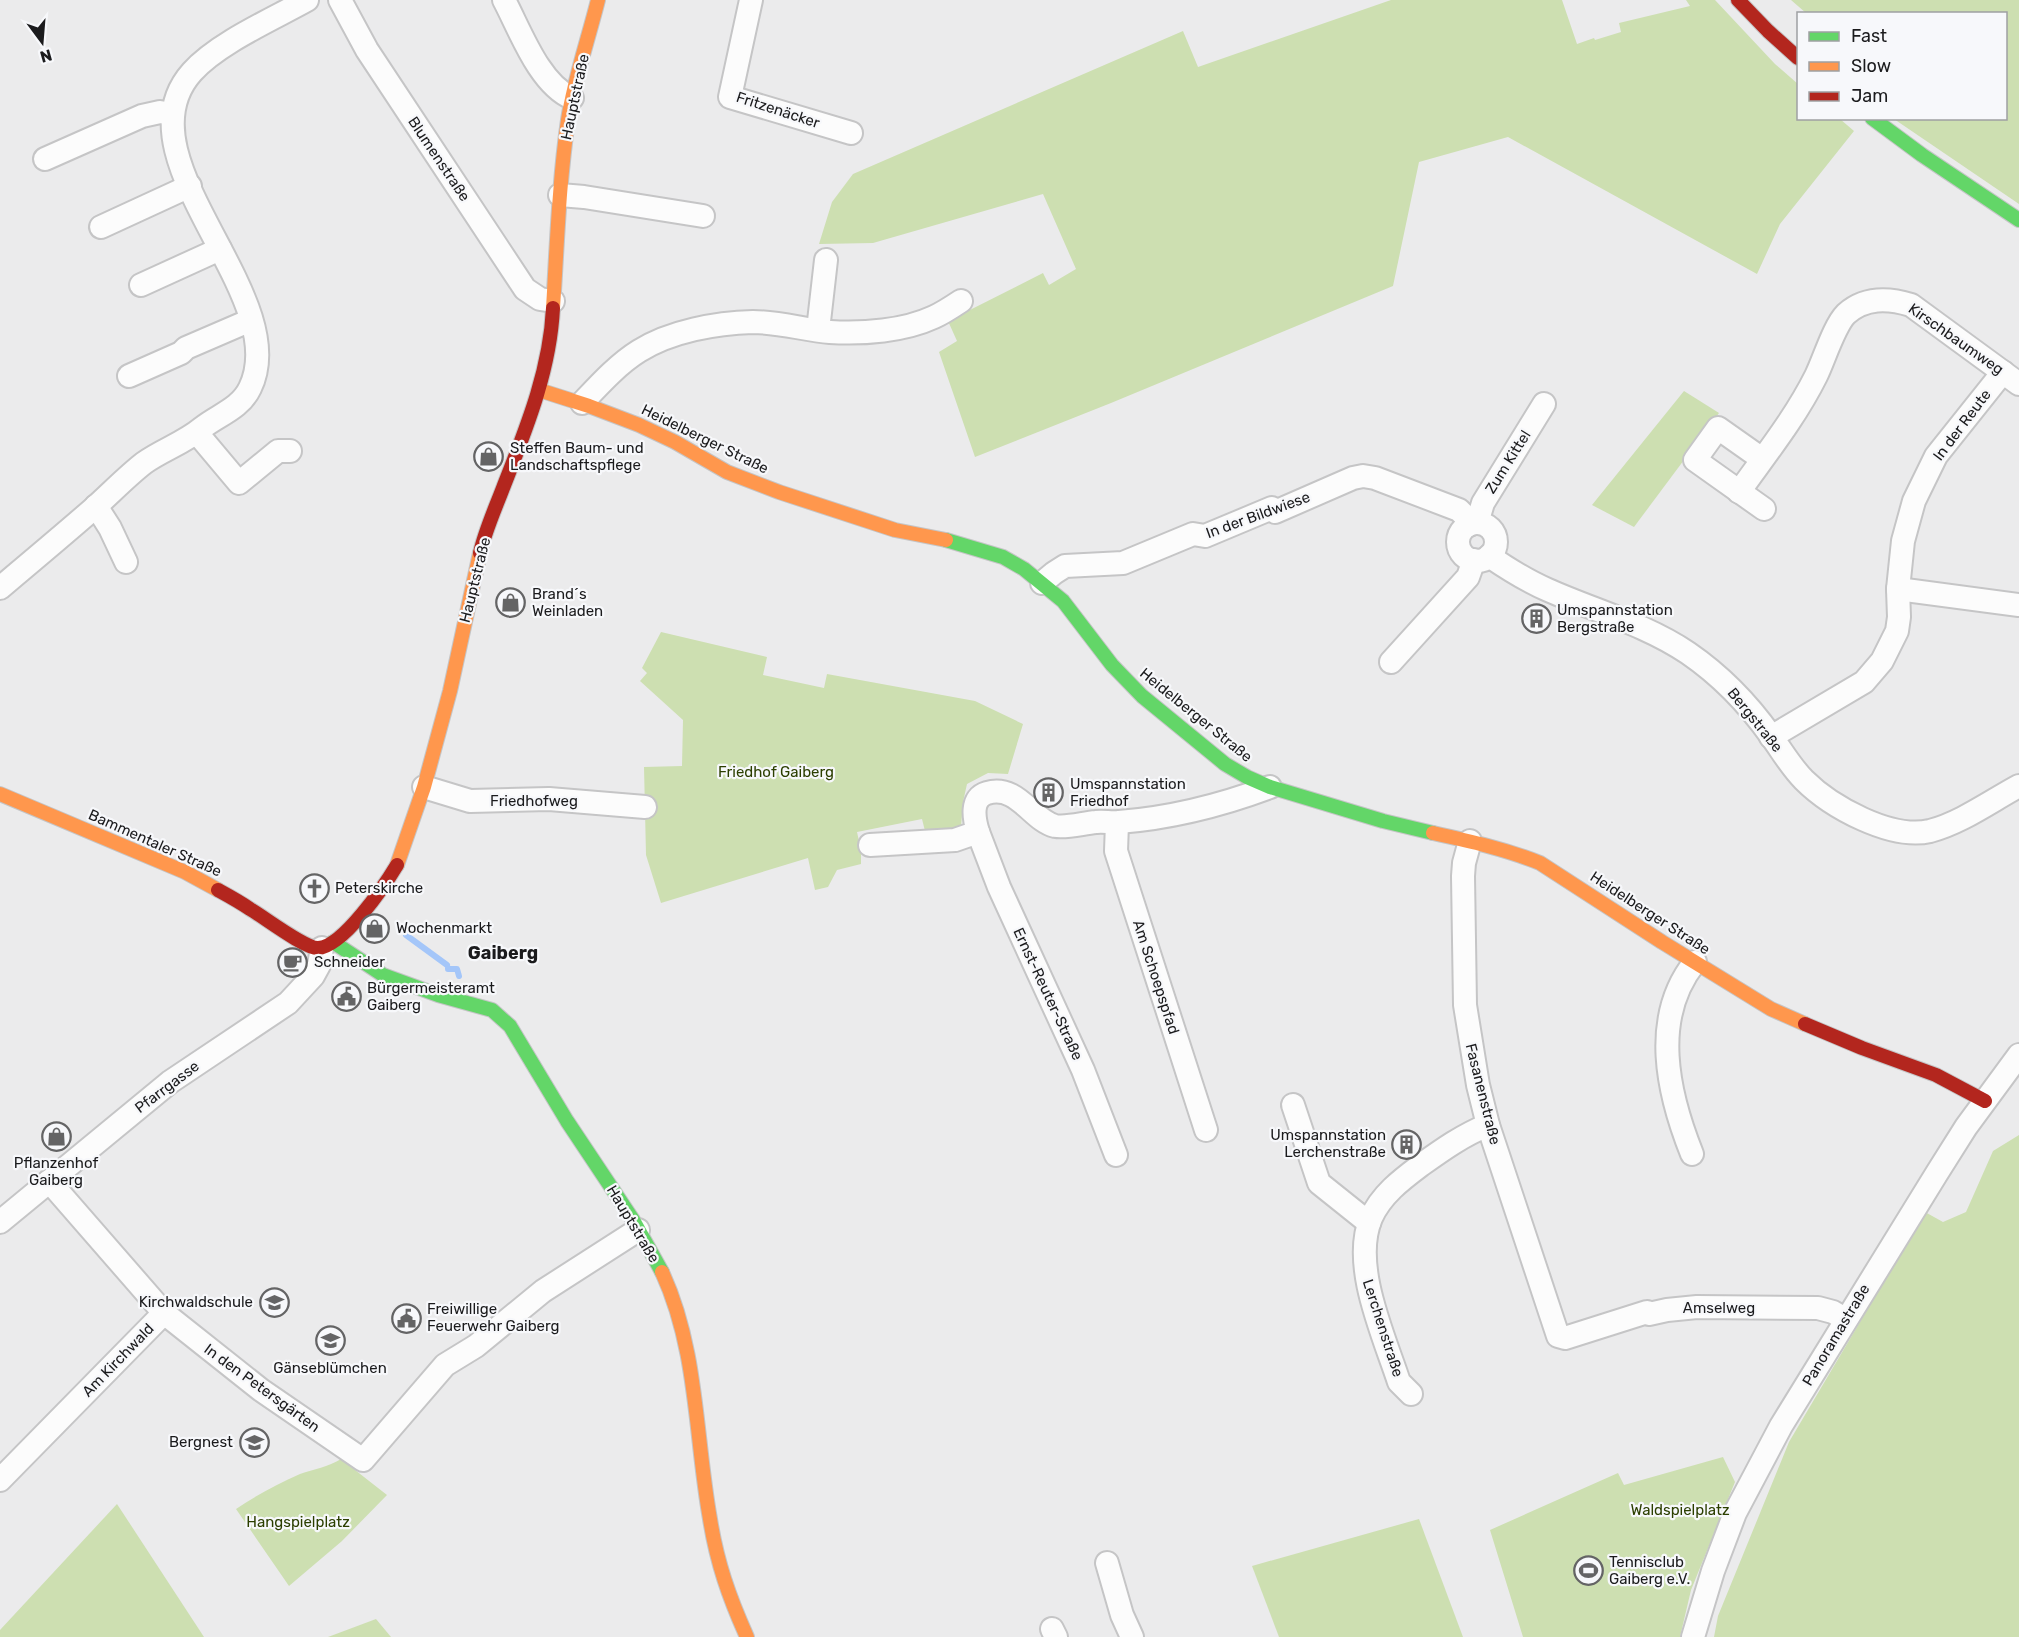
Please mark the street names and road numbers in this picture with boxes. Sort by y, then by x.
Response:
street label: Hauptstraße [557,52,593,142]
street label: Fritzenäcker [734,88,822,132]
street label: Blumenstraße [404,113,474,205]
street label: Kirschbaumweg [1905,299,2007,379]
street label: In der Reute [1929,386,1995,464]
street label: Heidelberger Straße [638,400,772,478]
street label: Zum Kittel [1481,427,1535,497]
street label: In der Bildwiese [1203,488,1313,542]
street label: Hauptstraße [456,535,494,625]
street label: Heidelberger Straße [1136,664,1256,766]
street label: Bergstraße [1724,684,1786,756]
street label: Friedhofweg [490,792,578,810]
street label: Bammentaler Straße [86,806,224,880]
street label: Heidelberger Straße [1587,868,1713,958]
street label: Am Schoepspfad [1129,918,1183,1036]
street label: Ernst-Reuter-Straße [1009,925,1087,1063]
street label: Fasanenstraße [1462,1042,1504,1146]
street label: Pfarrgasse [131,1057,203,1117]
street label: Hauptstraße [603,1182,663,1266]
street label: Lerchenstraße [1359,1277,1407,1379]
street label: Panoramastraße [1799,1281,1873,1389]
street label: Amselweg [1683,1299,1755,1317]
street label: Am Kirchwald [78,1319,158,1401]
street label: In den Petersgärten [201,1340,323,1436]

